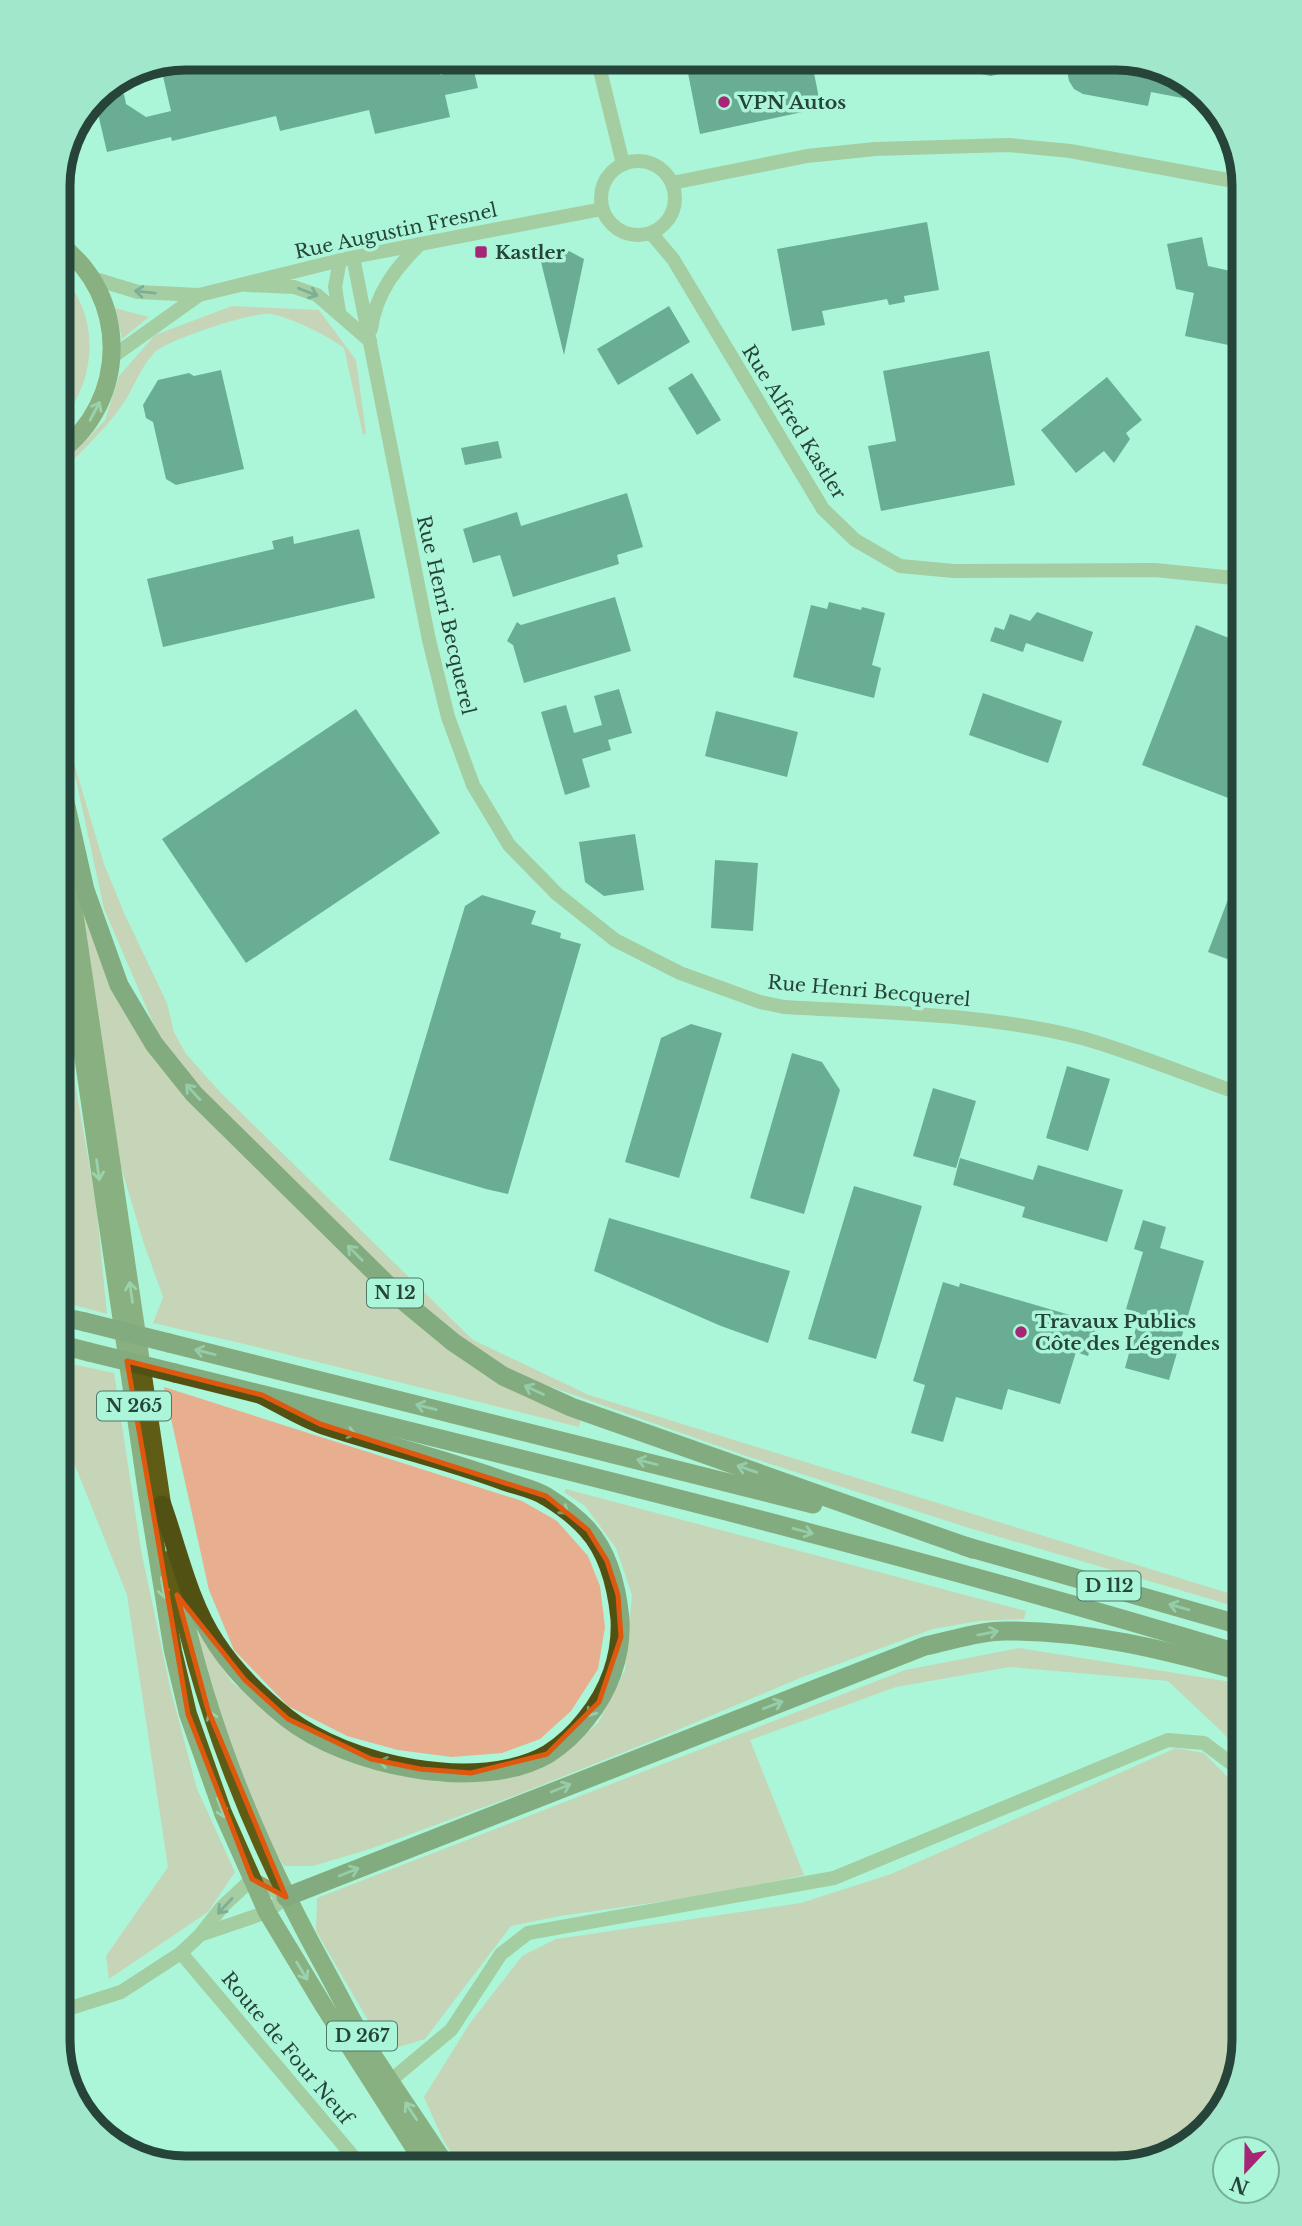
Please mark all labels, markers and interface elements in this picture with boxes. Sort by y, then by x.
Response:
place label: VPN Autos [737,91,846,114]
marker: VPN Autos [716,94,732,110]
street label: Rue Augustin Fresnel [293,198,499,264]
place label: Kastler [495,241,565,264]
marker: Kastler [473,244,489,260]
one-way arrow [134,285,157,298]
one-way arrow [296,287,318,299]
street label: Rue Alfred Kastler [737,341,851,503]
one-way arrow [89,401,103,422]
street label: Rue Henri Becquerel [412,513,480,717]
street label: Rue Henri Becquerel [767,971,971,1011]
one-way arrow [185,1084,202,1101]
one-way arrow [92,1158,105,1181]
one-way arrow [346,1244,363,1261]
road number: N 12 [367,1278,423,1308]
one-way arrow [124,1281,137,1304]
place label: Travaux Publics Côte des Légendes [1035,1310,1220,1355]
marker: Travaux Publics Côte des Légendes [1013,1324,1029,1340]
one-way arrow [195,1345,217,1358]
one-way arrow [524,1383,545,1396]
road number: N 265 [97,1392,171,1420]
one-way arrow [415,1400,438,1413]
one-way arrow [335,1426,357,1439]
one-way arrow [636,1455,659,1468]
one-way arrow [737,1462,759,1474]
one-way arrow [550,1500,568,1515]
one-way arrow [791,1525,814,1538]
road number: D 112 [1078,1572,1140,1601]
one-way arrow [157,1577,170,1599]
one-way arrow [1168,1599,1190,1612]
one-way arrow [976,1626,999,1640]
one-way arrow [587,1698,601,1717]
one-way arrow [761,1698,783,1711]
one-way arrow [205,1710,218,1732]
one-way arrow [378,1756,401,1769]
one-way arrow [549,1781,571,1794]
one-way arrow [216,1796,228,1818]
one-way arrow [338,1864,359,1877]
one-way arrow [216,1897,233,1914]
one-way arrow [296,1960,310,1980]
street label: Route de Four Neuf [217,1967,359,2131]
road number: D 267 [327,2022,397,2050]
one-way arrow [404,2102,419,2121]
north arrow [1211,2135,1281,2205]
text: N [1227,2171,1252,2199]

